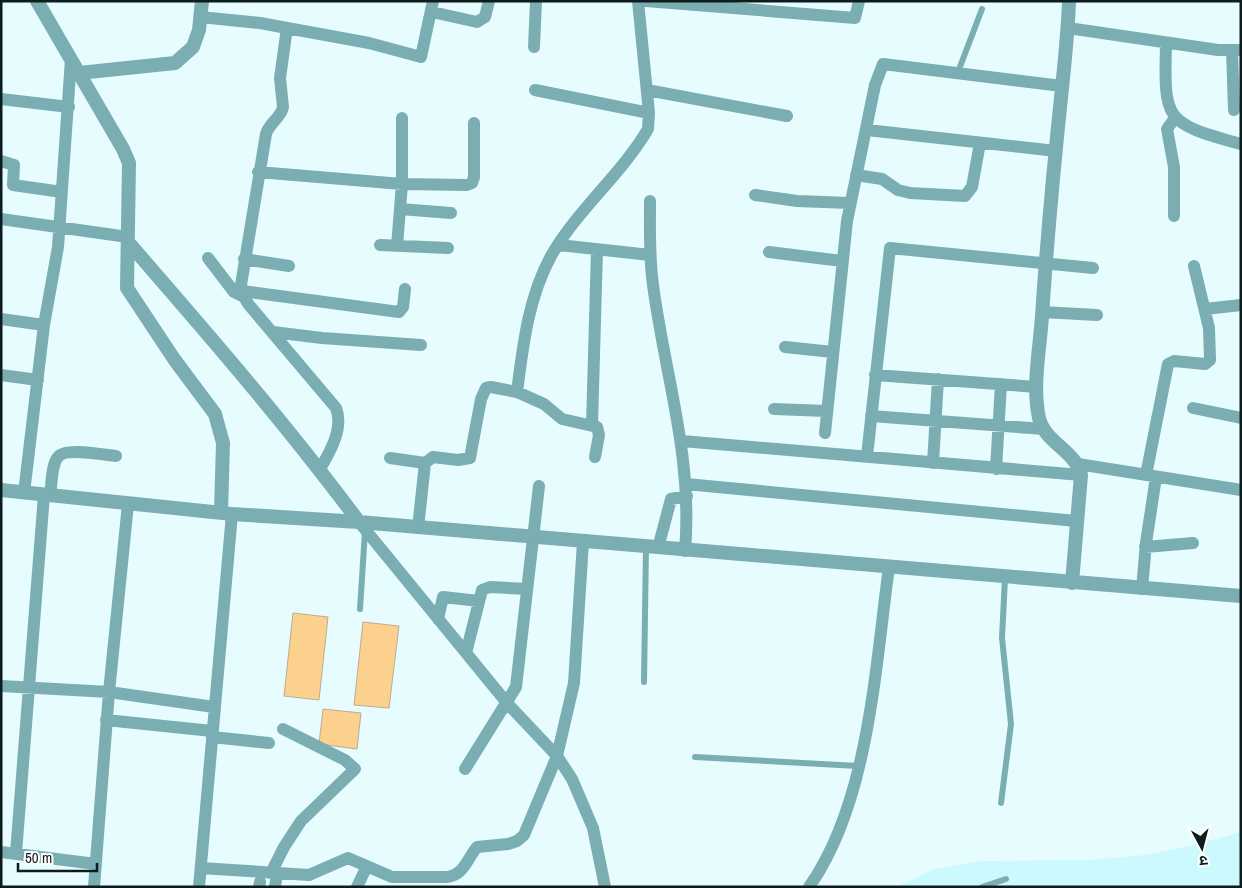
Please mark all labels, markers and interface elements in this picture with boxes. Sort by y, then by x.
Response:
north arrow [1177,823,1227,873]
scale bar [18,840,96,872]
text: 50 m [25,847,52,868]
text: उ [1198,851,1209,870]

